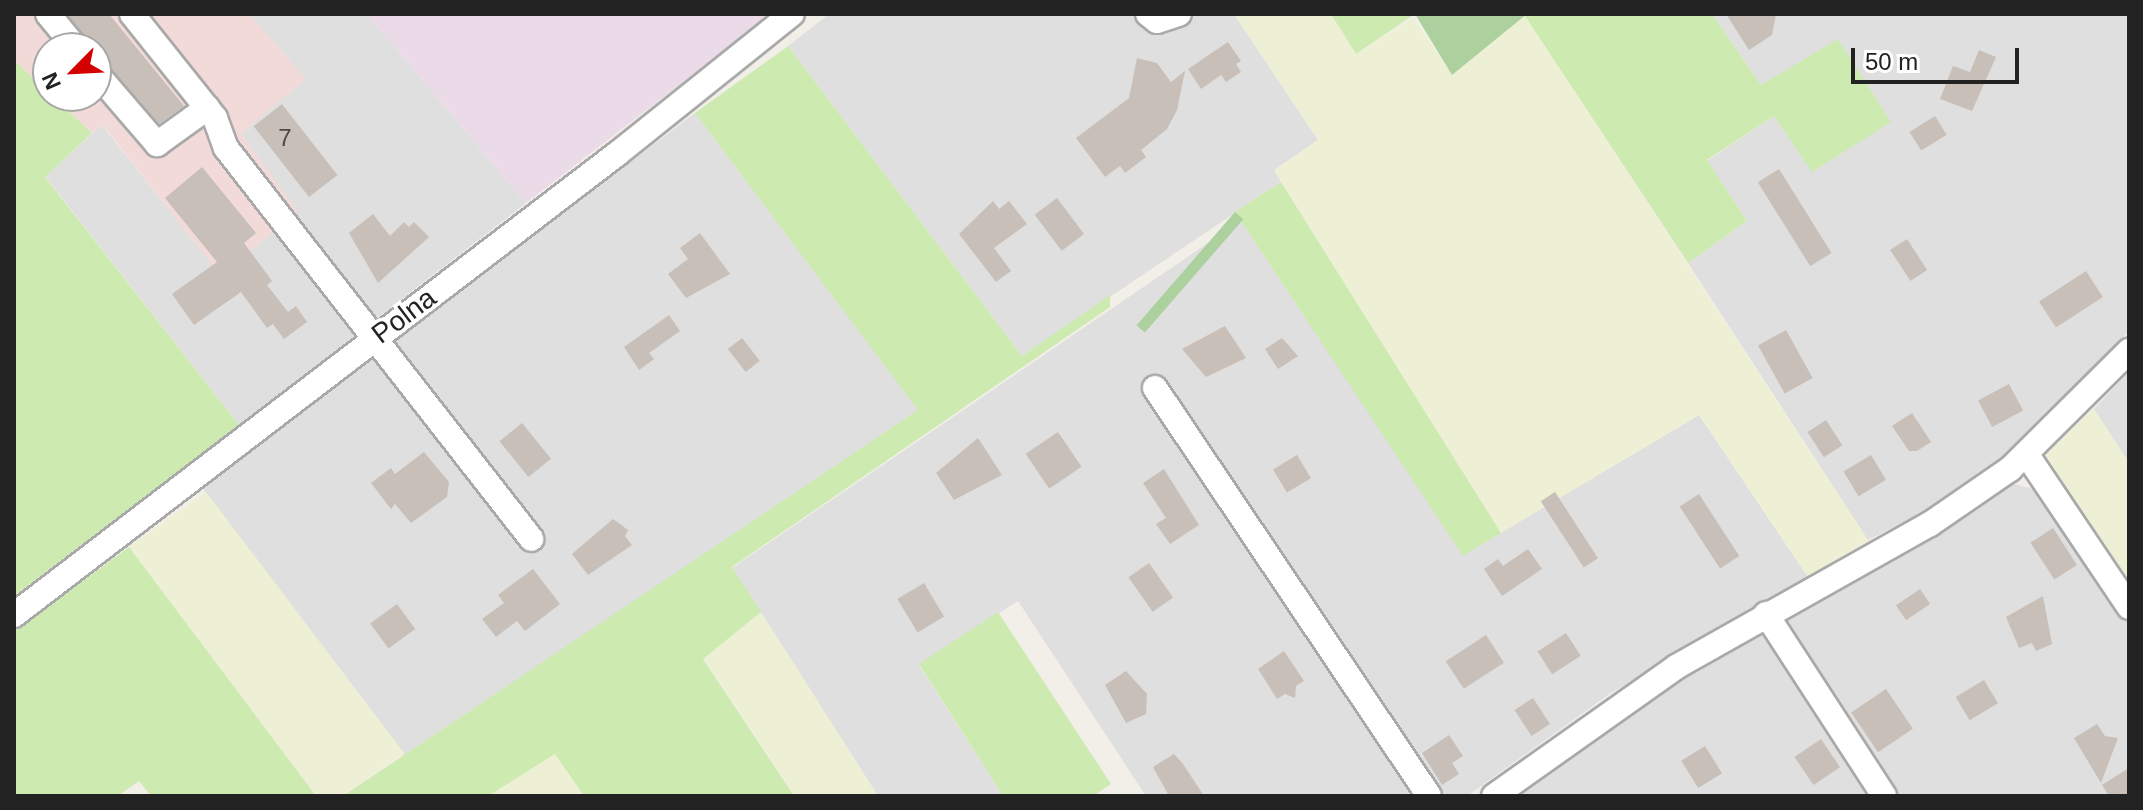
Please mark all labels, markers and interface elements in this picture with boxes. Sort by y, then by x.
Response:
north arrow [32,32,112,112]
scale bar [1855,32,2023,82]
text: 50 m [1865,48,1918,75]
text: N [37,69,66,94]
house number: 7 [278,124,292,152]
street label: Polna [365,281,443,351]

